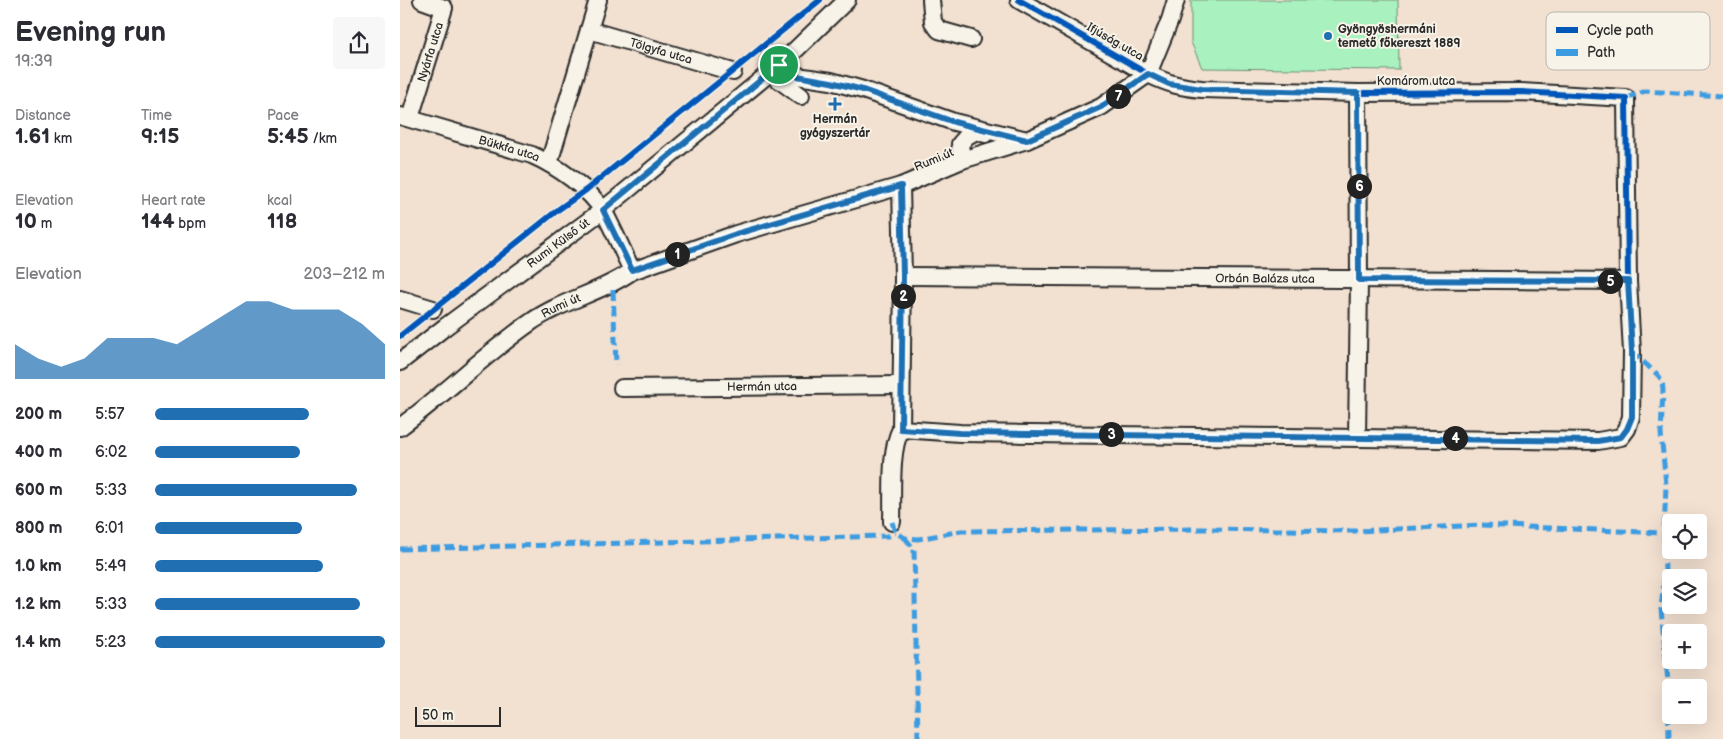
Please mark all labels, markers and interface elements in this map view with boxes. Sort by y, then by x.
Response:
legend [1546,12,1710,70]
text: Evening run [15,16,166,49]
button: share [333,17,385,69]
street label: Nyárfa utca [414,20,447,84]
street label: Ifjúság utca [1084,20,1146,64]
place label: Gyöngyöshermáni temető főkereszt 1889 [1337,22,1460,51]
text: Cycle path [1587,22,1654,39]
marker: Gyöngyöshermáni temető főkereszt 1889 [1322,30,1334,42]
street label: Tölgyfa utca [628,35,694,67]
pin [758,44,800,86]
text: Path [1587,44,1615,61]
icon: arrive [765,51,793,79]
text: 19:39 [15,52,53,71]
street label: Komárom utca [1377,74,1455,89]
pin: 7 [1106,84,1130,108]
text: 7 [1115,88,1122,105]
marker: Hermán gyógyszertár [829,98,841,110]
text: Distance [15,107,71,124]
text: Time [141,107,172,124]
text: Pace [267,107,299,124]
place label: Hermán gyógyszertár [800,112,870,141]
text: 1.61 [15,124,50,149]
text: 9:15 [141,124,179,149]
text: 5:45 [267,124,309,149]
text: km [50,130,72,147]
text: /km [309,130,337,147]
street label: Bükkfa utca [477,132,543,165]
street label: Rumi út [912,145,956,175]
pin: 6 [1346,174,1372,198]
text: 6 [1355,178,1364,195]
text: Elevation [15,192,73,209]
text: Heart rate [141,192,206,209]
text: kcal [267,192,292,209]
text: 10 [15,209,37,234]
text: 144 [141,209,175,234]
text: 118 [267,209,297,234]
text: m [37,215,52,232]
text: bpm [175,215,206,232]
street label: Rumi Külső út [524,215,593,271]
pin: 1 [664,242,690,266]
text: 1 [675,246,680,263]
text: Elevation [15,265,82,284]
text: 203–212 m [303,265,385,284]
pin: 5 [1598,268,1622,294]
street label: Orbán Balázs utca [1215,271,1315,286]
text: 5 [1606,273,1615,290]
pin: 2 [890,284,916,308]
text: 2 [899,288,908,305]
street label: Rumi út [539,290,583,321]
street label: Hermán utca [727,379,797,394]
text: 200 m [15,405,62,424]
text: 5:57 [95,405,124,424]
pin: 3 [1098,422,1124,446]
text: 3 [1107,426,1116,443]
pin: 4 [1442,426,1468,450]
text: 4 [1451,430,1460,447]
text: 400 m [15,443,62,462]
text: 6:02 [95,443,127,462]
text: 600 m [15,481,63,500]
text: 5:33 [95,481,127,500]
map controls [1662,514,1707,724]
button: locate [1662,514,1707,559]
text: 800 m [15,519,63,538]
text: 6:01 [95,519,124,538]
text: 1.0 km [15,557,62,576]
text: 5:49 [95,557,126,576]
button: layers [1662,569,1707,614]
text: 1.2 km [15,595,61,614]
text: 5:33 [95,595,127,614]
button: + [1662,624,1707,669]
text: 1.4 km [15,633,61,652]
text: 5:23 [95,633,126,652]
button: − [1662,679,1707,724]
scale bar [415,704,501,727]
text: 50 m [422,707,454,724]

